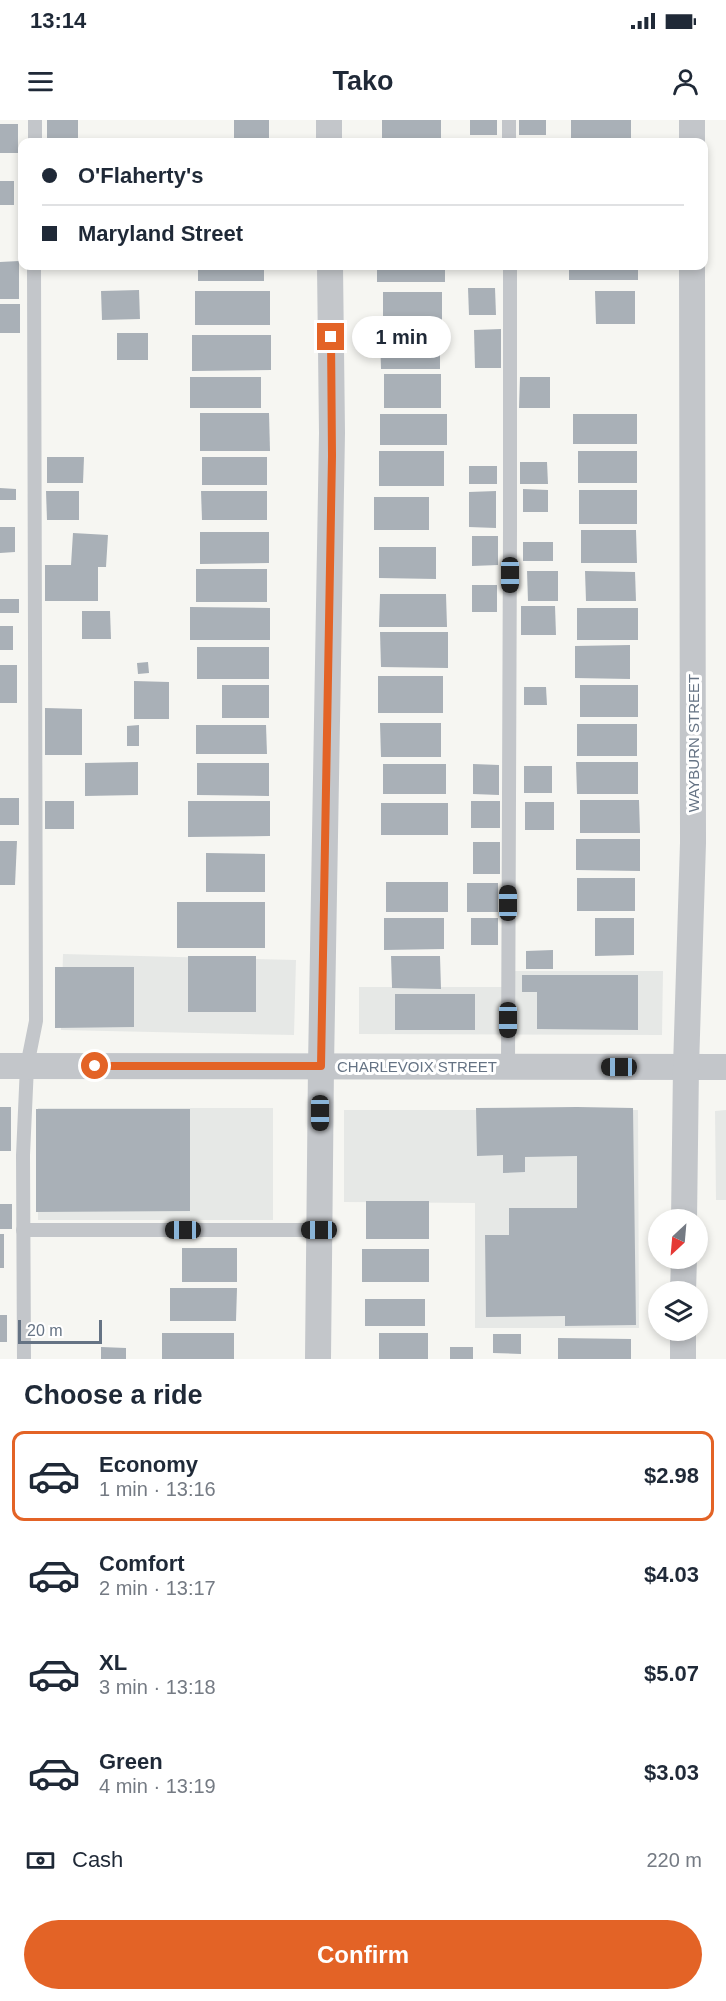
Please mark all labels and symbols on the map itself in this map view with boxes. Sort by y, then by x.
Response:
callout: 1 min [352,316,451,358]
route end [317,323,344,350]
car [501,557,519,593]
street label: WAYBURN STREET [685,674,702,812]
car [499,885,517,921]
car [499,1002,517,1038]
route start [81,1052,108,1079]
street label: CHARLEVOIX STREET [337,1058,497,1075]
car [601,1058,637,1076]
car [311,1095,329,1131]
north arrow [648,1209,708,1269]
car [165,1221,201,1239]
car [301,1221,337,1239]
scale bar [18,1317,102,1344]

